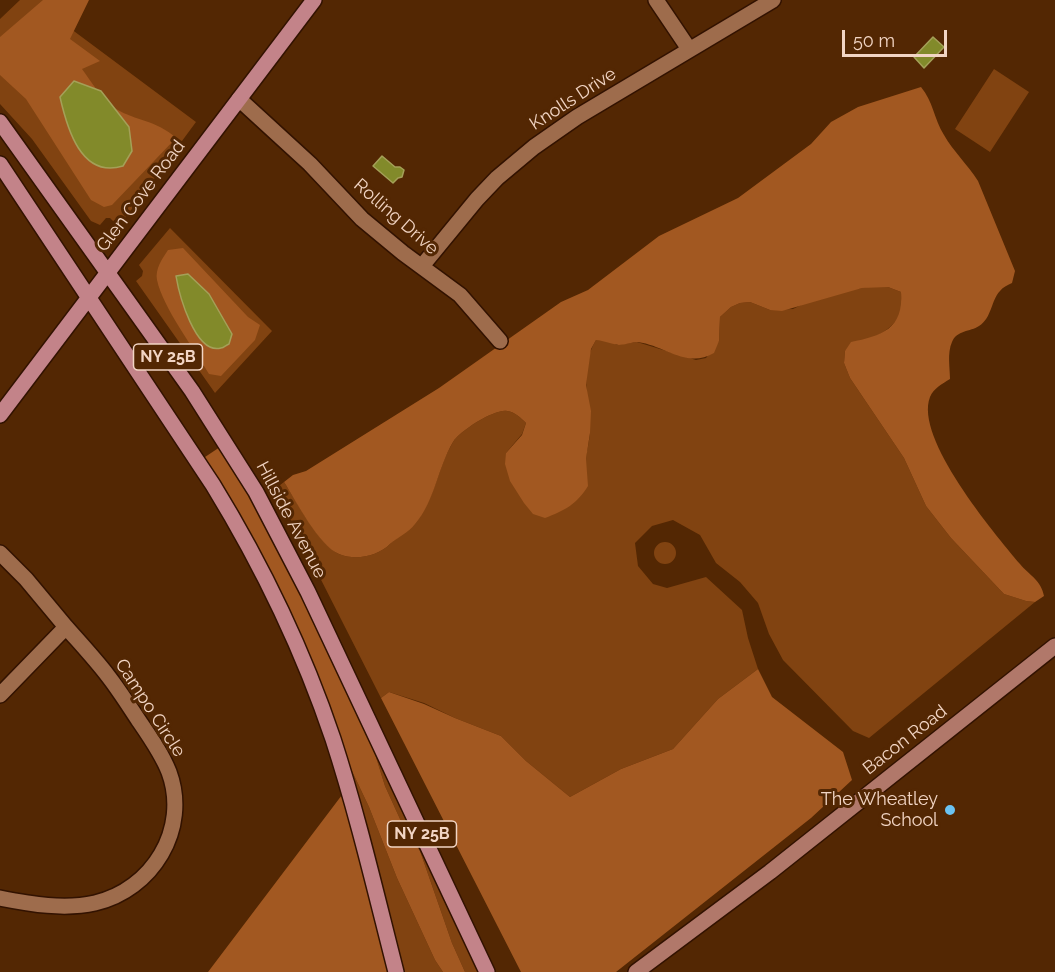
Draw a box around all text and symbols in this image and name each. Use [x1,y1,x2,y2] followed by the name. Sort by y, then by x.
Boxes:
[845,18,950,56] scale bar
[853,30,895,51] text: 50 m
[526,63,620,135] street label: Knolls Drive
[92,136,190,256] street label: Glen Cove Road
[349,174,443,260] street label: Rolling Drive
[134,344,202,370] road number: NY 25B
[251,458,331,582] street label: Hillside Avenue
[110,655,190,761] street label: Campo Circle
[859,701,951,779] street label: Bacon Road
[821,789,938,832] place label: The Wheatley School
[943,803,957,817] marker: The Wheatley School
[388,821,456,847] road number: NY 25B

